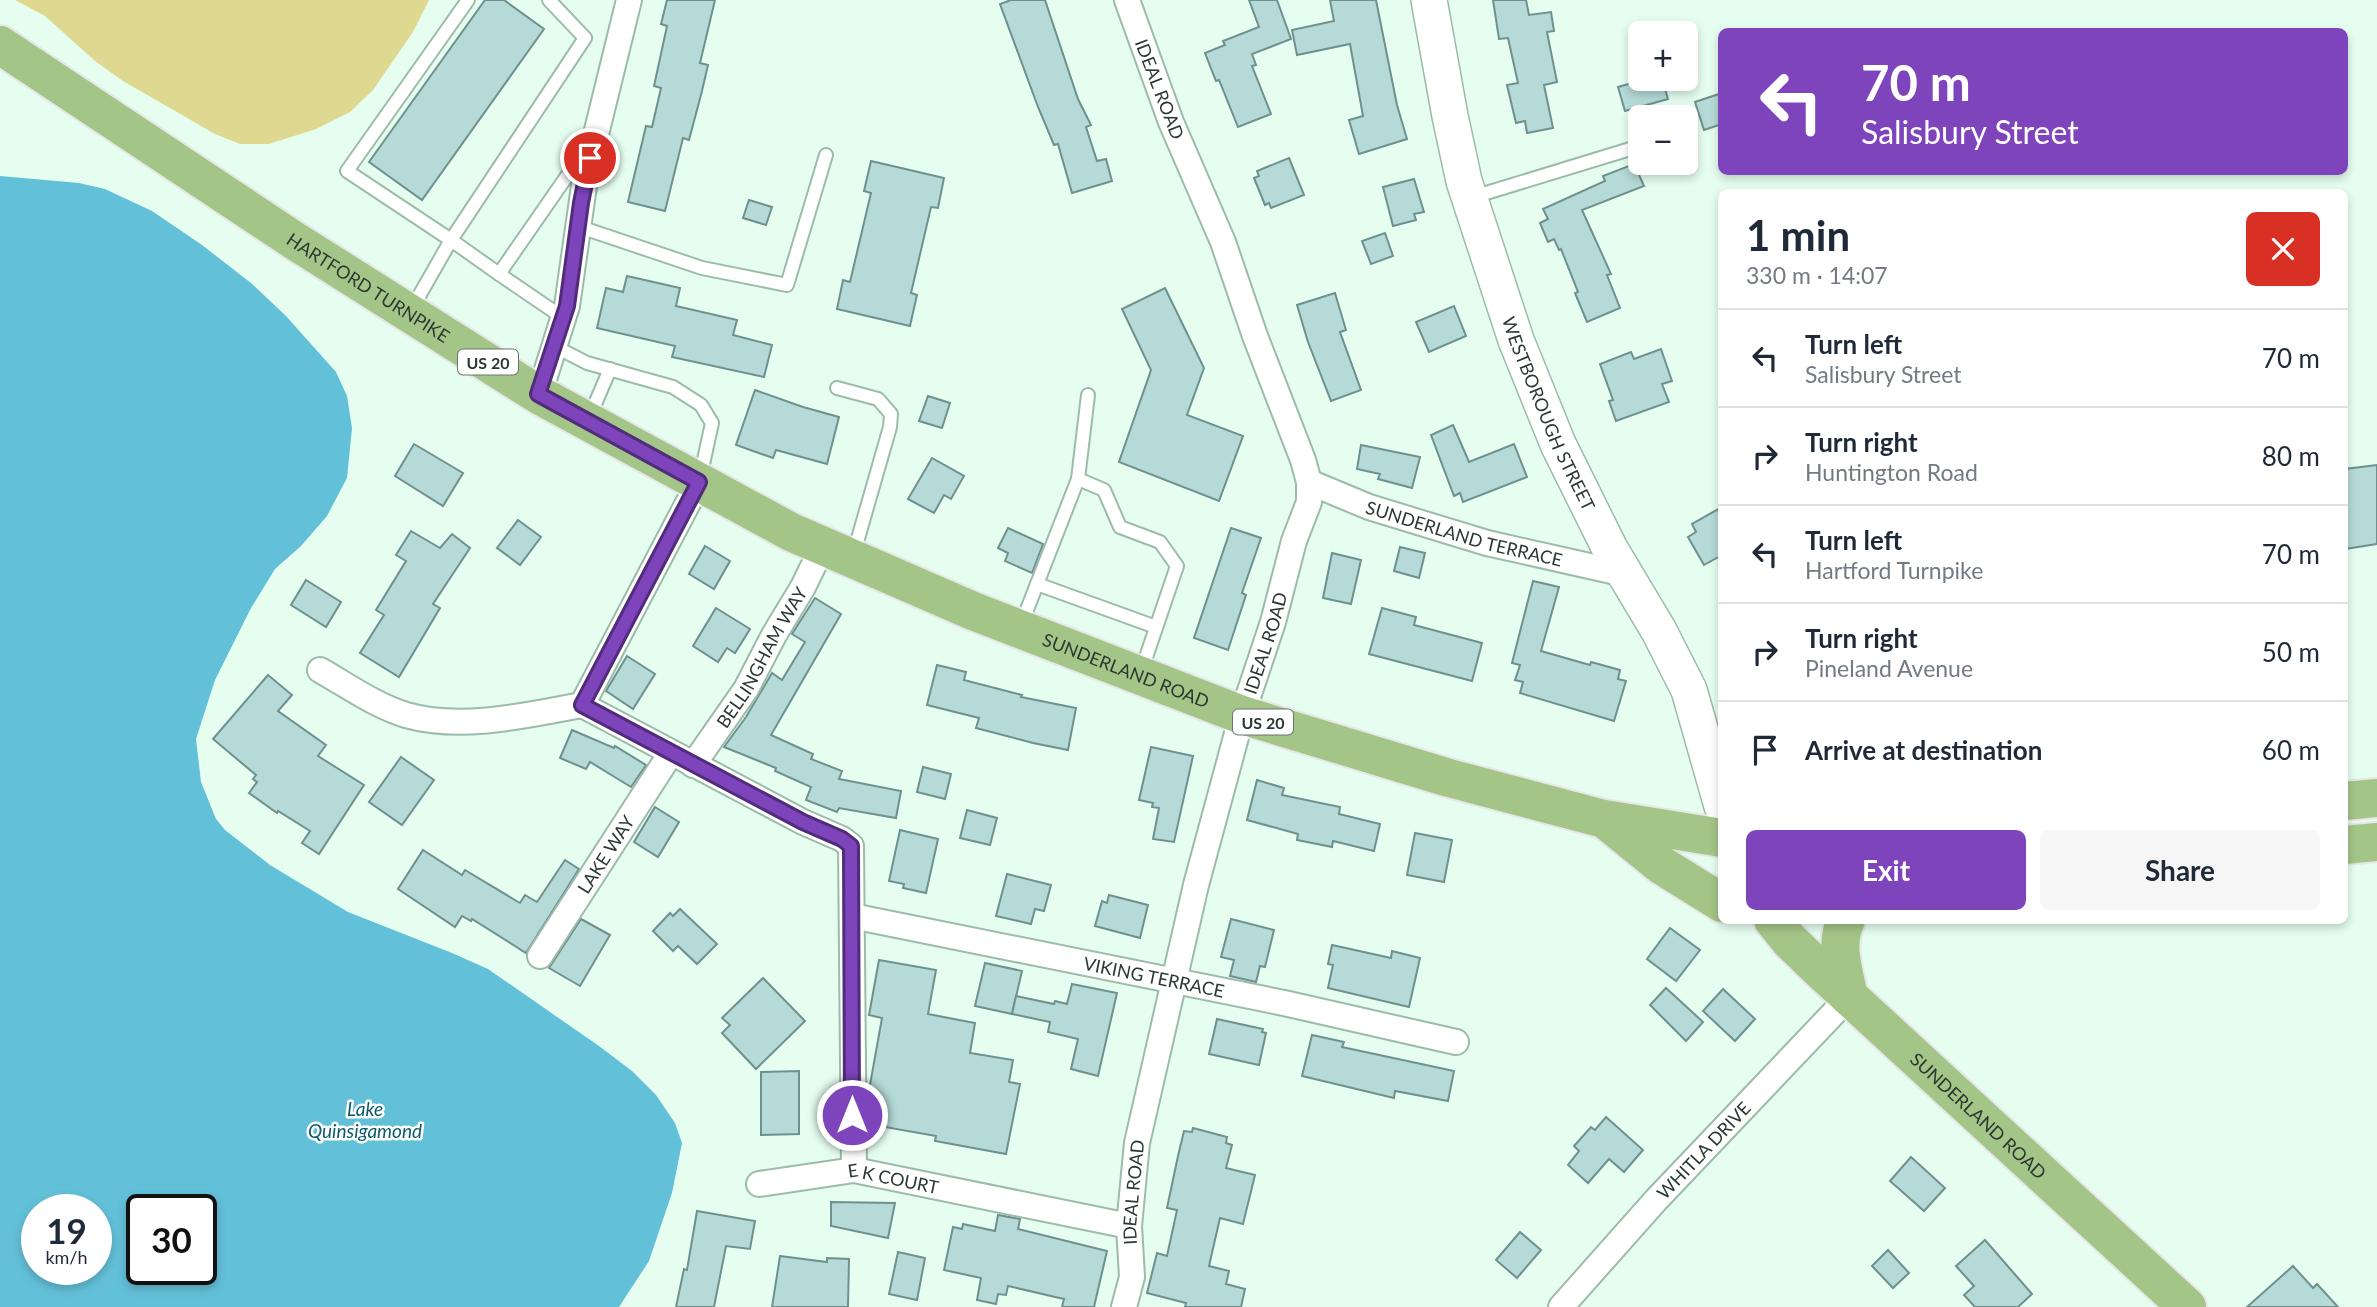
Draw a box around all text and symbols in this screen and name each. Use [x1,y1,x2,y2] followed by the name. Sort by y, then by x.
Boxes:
[1628,21,1698,175] map controls
[1628,21,1698,91] button: +
[1131,36,1189,142] street label: IDEAL ROAD
[1861,53,1971,111] text: 70 m
[1746,56,1837,147] icon: left
[1628,105,1698,175] button: −
[1861,112,2079,151] text: Salisbury Street
[560,128,620,188] pin
[571,139,609,177] icon: arrive
[1746,210,1850,260] text: 1 min
[2246,212,2320,286] button: close
[283,228,454,347] street label: HARTFORD TURNPIKE
[1746,261,1888,289] text: 330 m · 14:07
[1498,314,1600,514] street label: WESTBOROUGH STREET
[1805,328,1902,360] text: Turn left
[1746,339,1784,377] icon: left
[2262,342,2320,374] text: 70 m
[458,350,518,374] road number: US 20
[1805,360,1961,388] text: Salisbury Street
[1805,426,1918,458] text: Turn right
[1746,437,1784,475] icon: right
[2262,440,2320,472] text: 80 m
[1805,458,1978,486] text: Huntington Road
[1363,496,1565,571] street label: SUNDERLAND TERRACE
[1805,524,1902,556] text: Turn left
[1746,535,1784,573] icon: left
[2262,538,2320,570] text: 70 m
[1805,556,1983,584] text: Hartford Turnpike
[712,582,812,732] street label: BELLINGHAM WAY
[1239,590,1291,697] street label: IDEAL ROAD
[1805,622,1918,654] text: Turn right
[1040,628,1212,712] street label: SUNDERLAND ROAD
[1746,633,1784,671] icon: right
[2262,636,2320,668] text: 50 m
[1805,654,1973,682] text: Pineland Avenue
[1233,709,1293,734] road number: US 20
[1746,731,1784,769] icon: arrive
[1805,734,2042,766] text: Arrive at destination
[2262,734,2320,766] text: 60 m
[572,811,639,897] street label: LAKE WAY
[1746,830,2026,910] button: Exit
[2040,830,2320,910] button: Share
[1082,952,1226,1002] street label: VIKING TERRACE
[1906,1048,2051,1183] street label: SUNDERLAND ROAD
[815,1078,889,1152] position arrow
[308,1097,422,1142] water label: Lake Quinsigamond
[1652,1097,1755,1203] street label: WHITLA DRIVE
[1118,1139,1148,1246] street label: IDEAL ROAD
[846,1159,941,1198] street label: E K COURT
[126,1194,217,1285] speed limit sign: 30
[46,1209,87,1251] text: 19
[45,1246,88,1268] text: km/h

